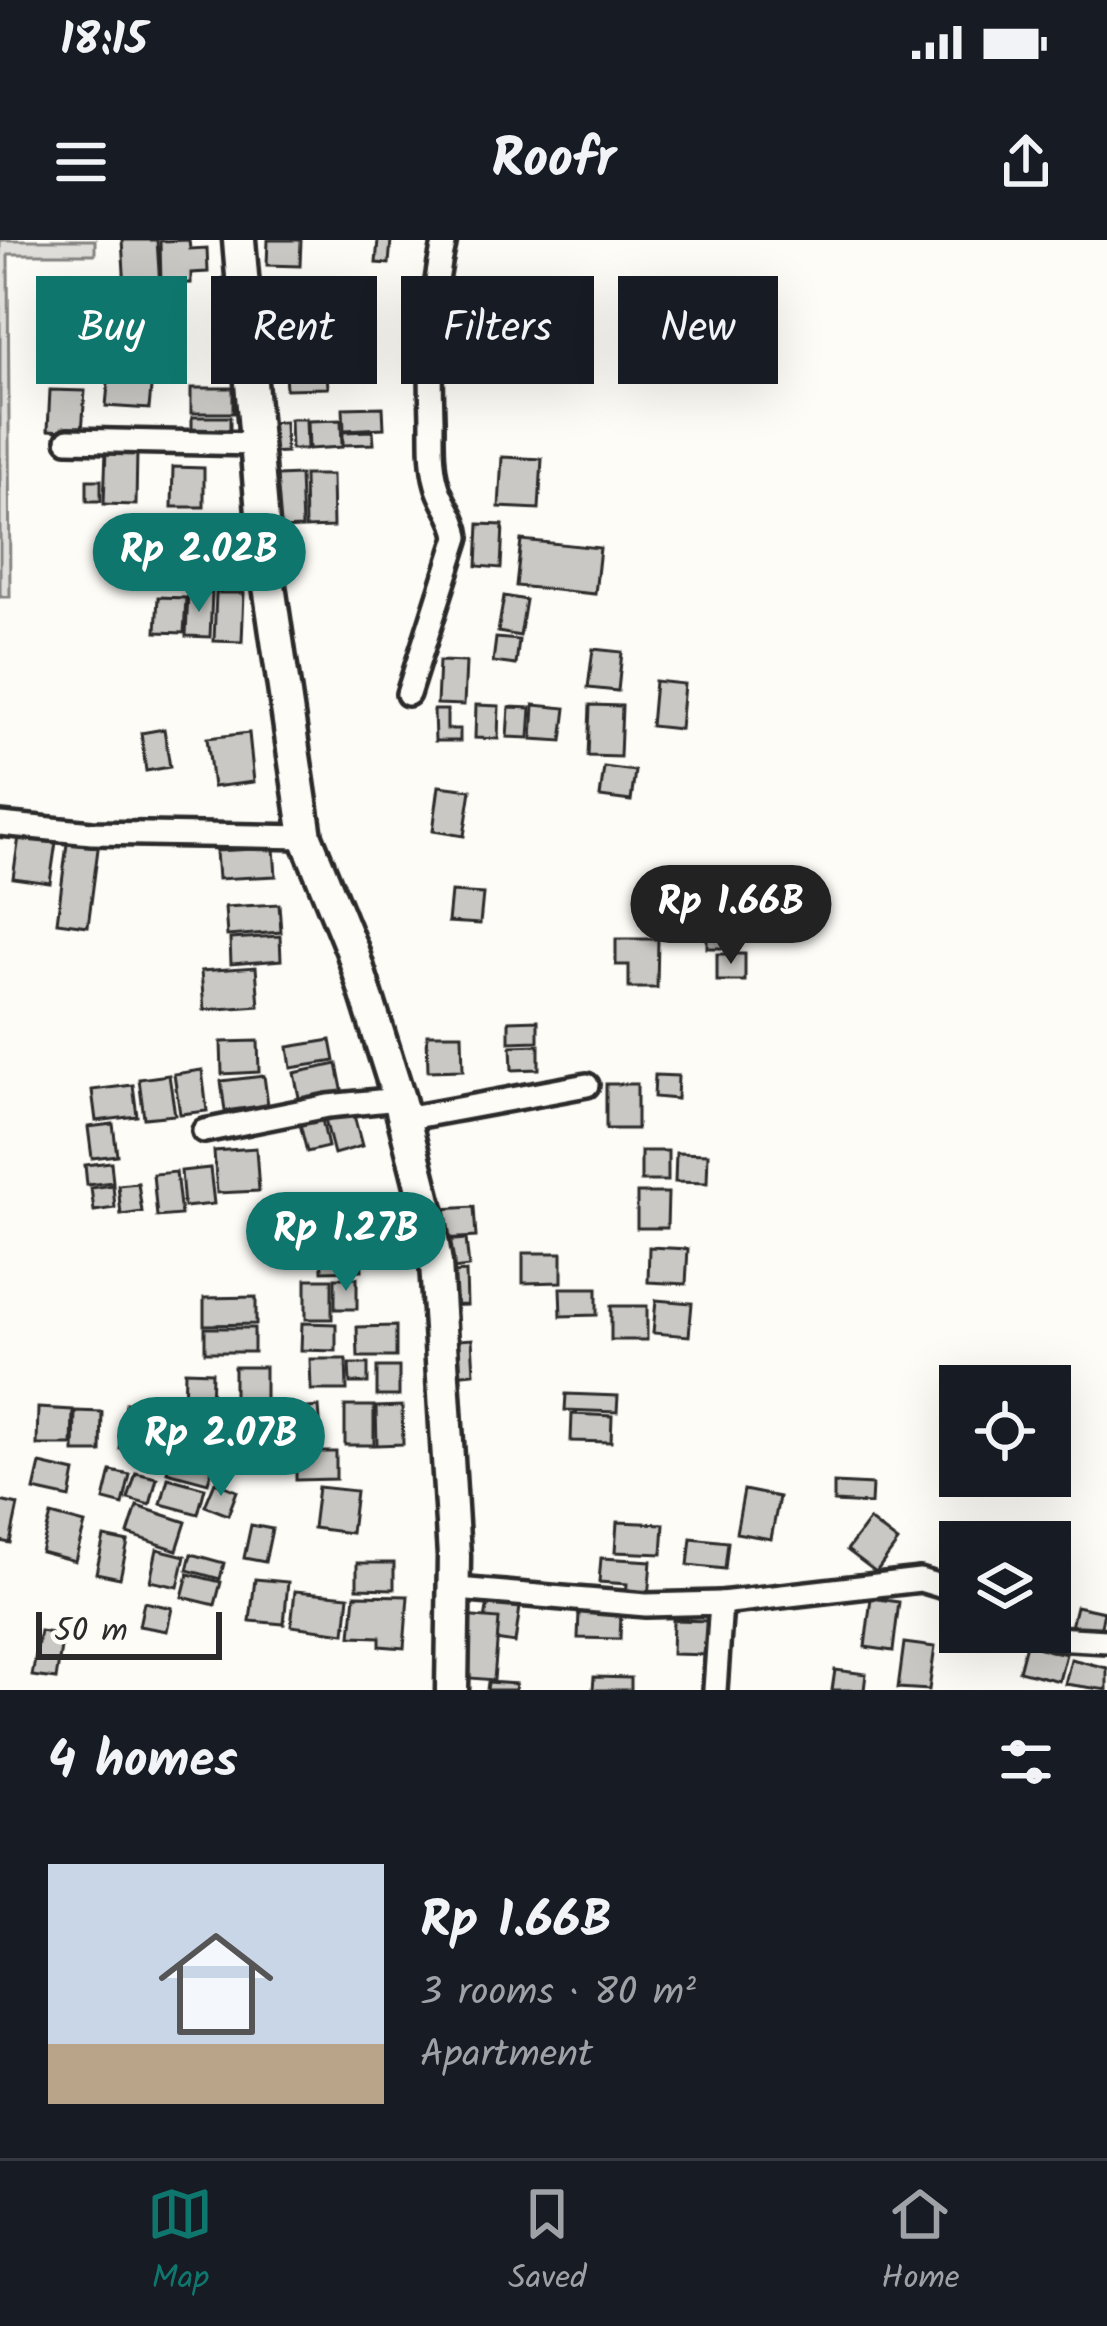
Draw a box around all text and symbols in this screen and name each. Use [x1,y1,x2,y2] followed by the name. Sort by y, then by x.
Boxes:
[60,6,148,78] text: 18:15
[491,119,616,205] text: Roofr
[48,129,114,195] icon: menu
[993,129,1059,195] icon: share
[36,276,187,384] chip: Buy
[211,276,377,384] chip: Rent
[401,276,594,384] chip: Filters
[618,276,778,384] chip: New
[75,513,323,615] pin: Rp 2.02B
[120,521,278,583] text: Rp 2.02B
[607,865,855,967] pin: Rp 1.66B
[657,873,805,935] text: Rp 1.66B
[222,1192,470,1294] pin: Rp 1.27B
[273,1200,419,1262] text: Rp 1.27B
[939,1365,1071,1653] map controls
[939,1365,1071,1497] button: locate
[97,1397,345,1499] pin: Rp 2.07B
[144,1405,298,1467] text: Rp 2.07B
[939,1521,1071,1653] button: layers
[36,1606,222,1659] scale bar
[54,1606,128,1659] text: 50 m
[48,1722,238,1803] text: 4 homes
[993,1729,1059,1795] icon: filters
[420,1882,612,1963] text: Rp 1.66B
[144,1912,288,2056] icon: home
[420,1963,696,2025] text: 3 rooms · 80 m²
[420,2025,593,2087] text: Apartment
[147,2181,213,2306] tab: Map
[508,2181,587,2306] tab: Saved
[881,2181,960,2306] tab: Home

